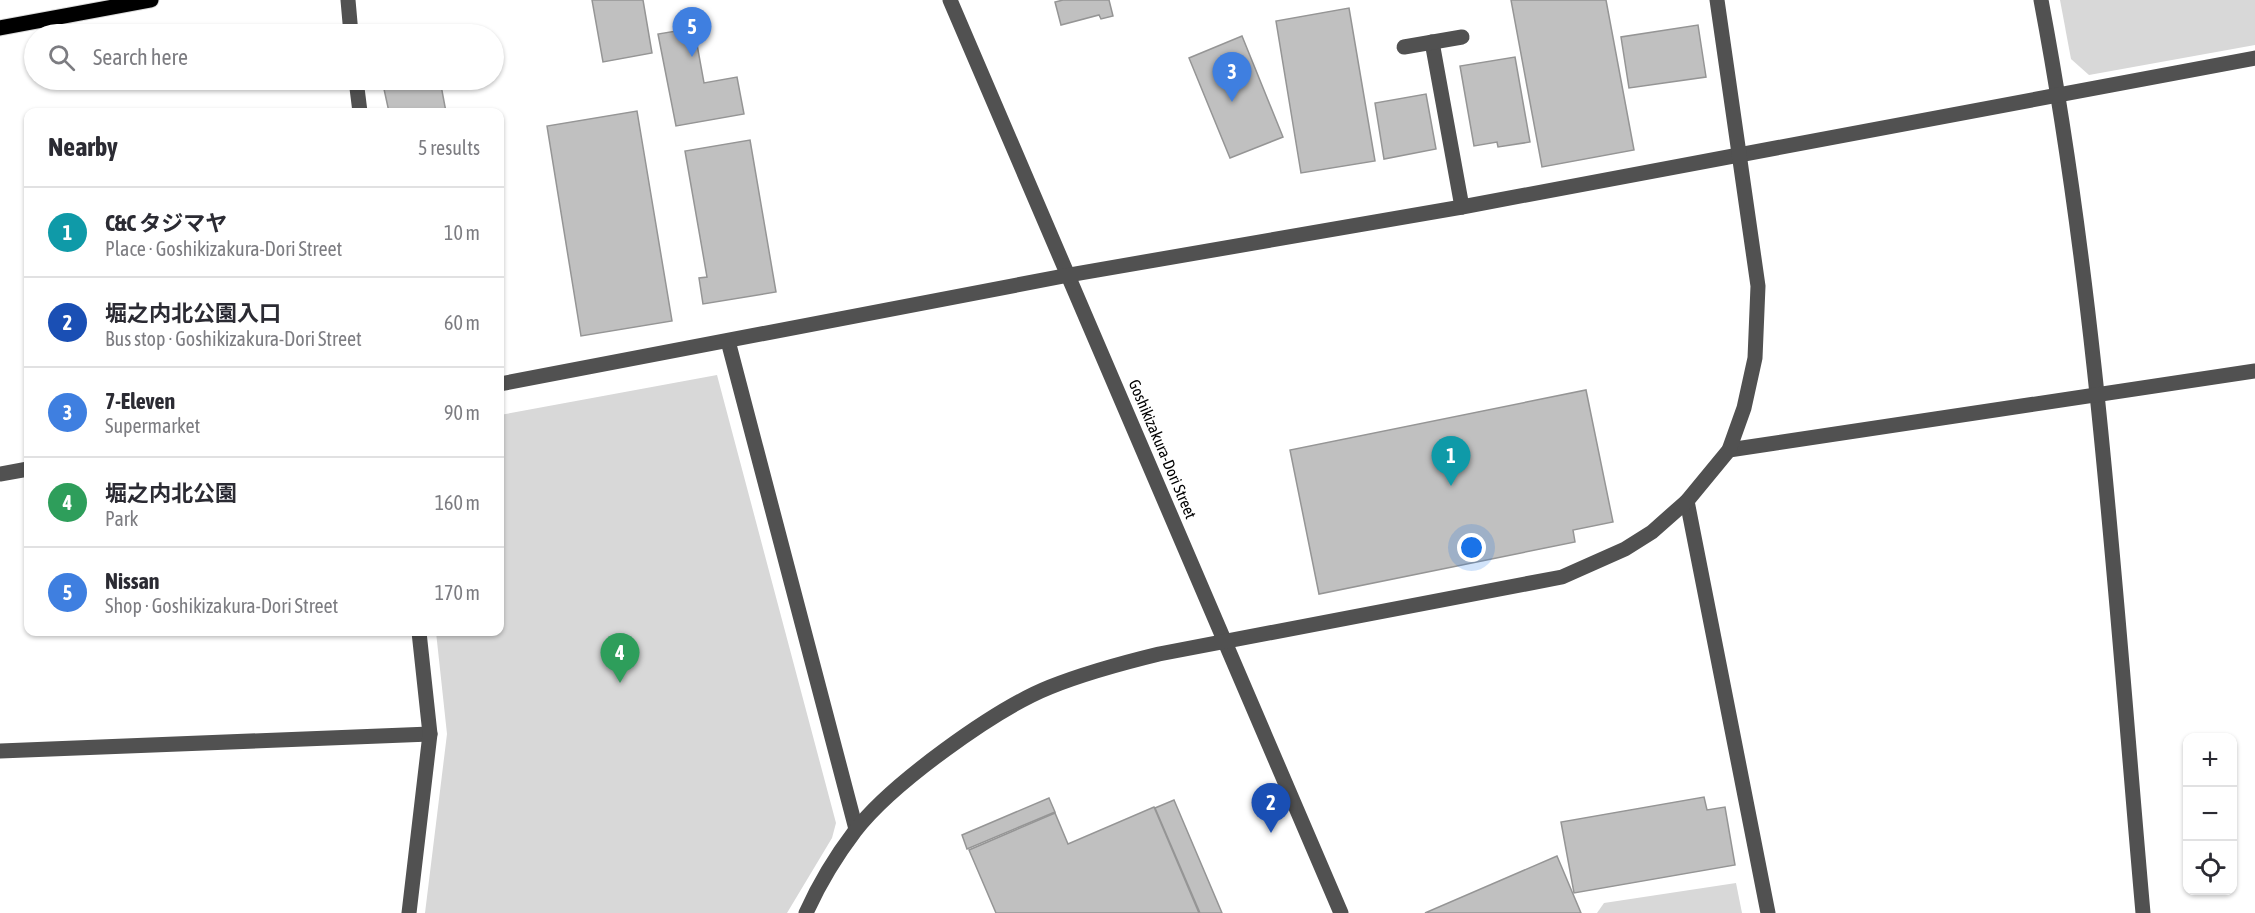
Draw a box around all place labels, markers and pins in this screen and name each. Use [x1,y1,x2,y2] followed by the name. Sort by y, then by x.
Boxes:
[672,8,712,57] pin: 5
[1212,52,1252,102] pin: 3
[1432,436,1470,486] pin: 1
[600,634,640,683] pin: 4
[1252,784,1290,833] pin: 2

